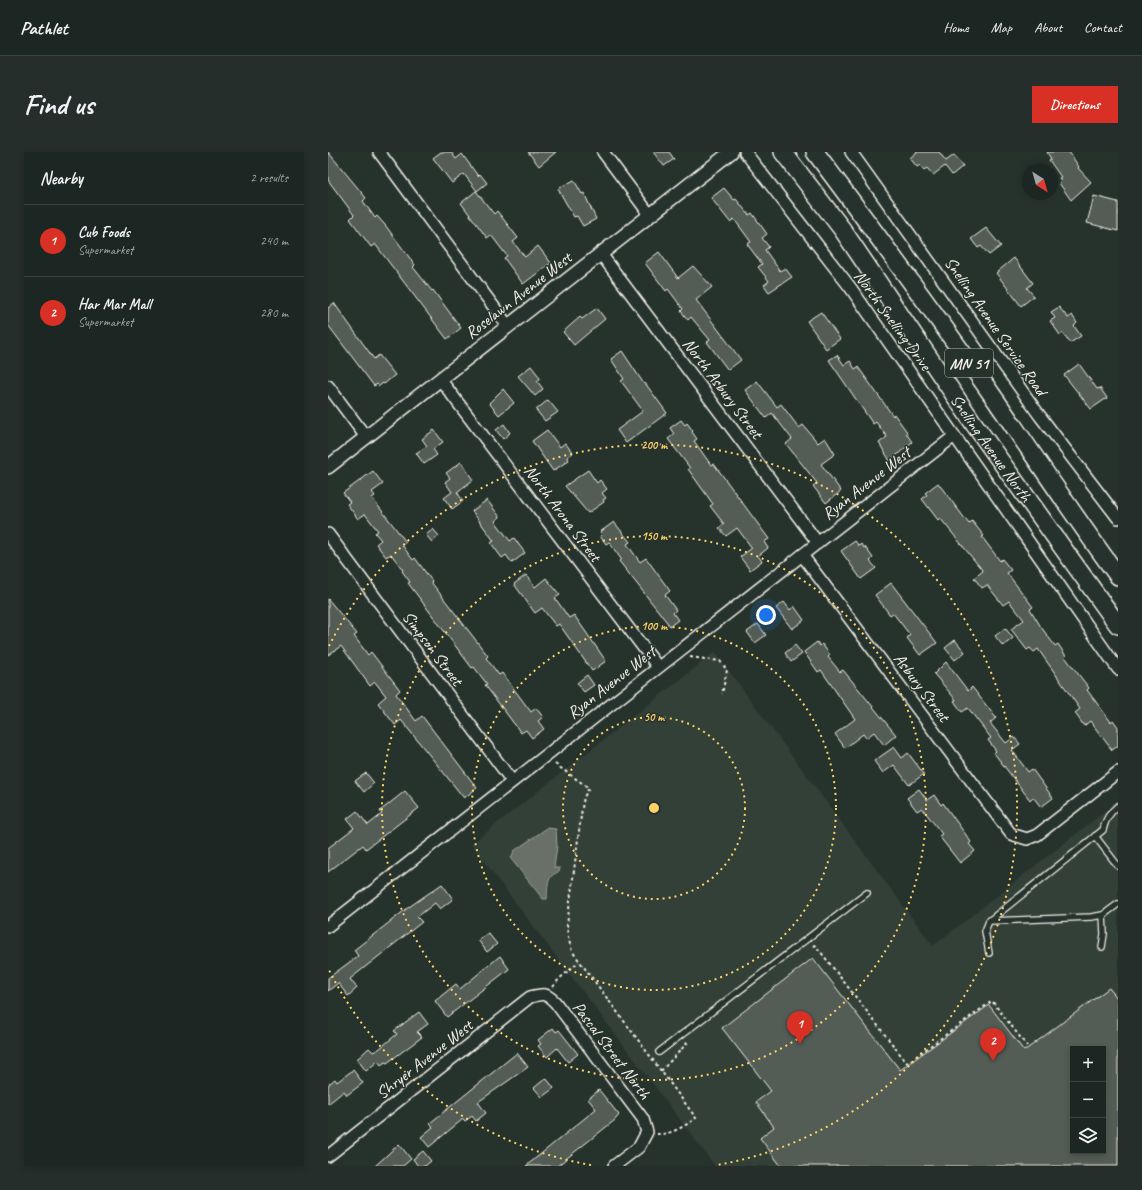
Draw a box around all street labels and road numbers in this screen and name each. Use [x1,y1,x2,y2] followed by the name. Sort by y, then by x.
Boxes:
[461,246,578,343] street label: Roselawn Avenue West
[940,253,1053,402] street label: Snelling Avenue Service Road
[849,266,937,375] street label: North Snelling Drive
[678,334,769,445] street label: North Asbury Street
[945,349,993,377] road number: MN 51
[946,390,1037,507] street label: Snelling Avenue North
[818,441,917,524] street label: Ryan Avenue West
[519,461,607,568] street label: North Arona Street
[398,607,469,692] street label: Simpson Street
[563,640,662,723] street label: Ryan Avenue West
[889,649,956,728] street label: Asbury Street
[568,997,655,1104] street label: Pascal Street North
[372,1014,479,1104] street label: Shryer Avenue West

